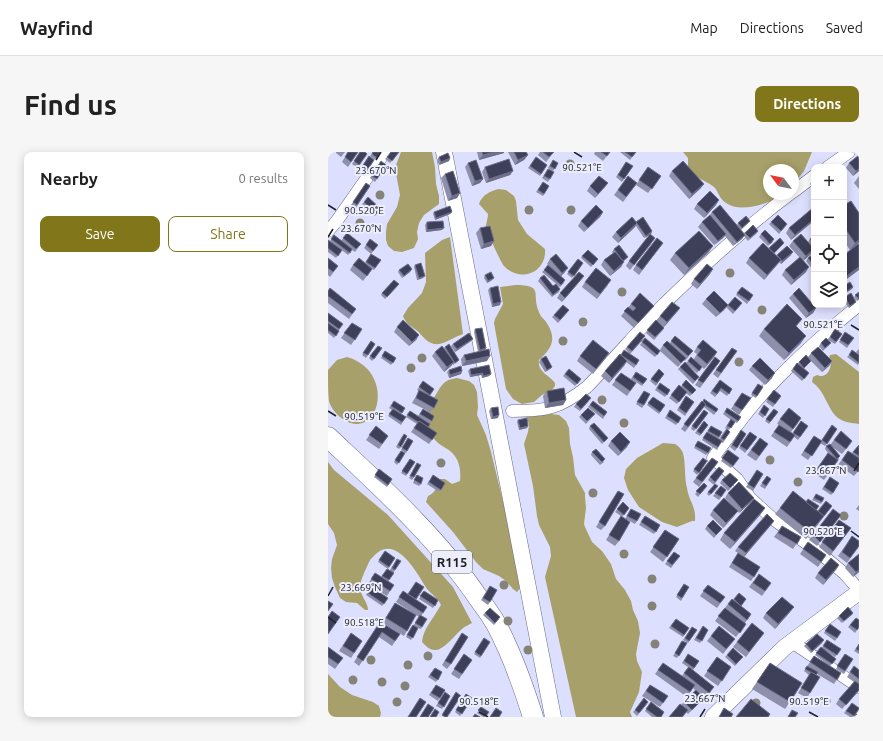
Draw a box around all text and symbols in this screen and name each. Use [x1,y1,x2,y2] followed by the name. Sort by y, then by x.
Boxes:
[20,17,93,39] text: Wayfind
[690,20,718,36] text: Map
[740,20,804,36] text: Directions
[826,20,863,36] text: Saved
[755,86,859,122] button: Directions
[24,89,117,120] text: Find us
[562,162,602,173] text: 90.521°E
[763,164,799,200] north arrow
[811,164,847,308] map controls
[811,164,847,200] button: +
[355,165,397,176] text: 23.670°N
[40,169,98,188] text: Nearby
[238,171,288,185] text: 0 results
[811,200,847,236] button: −
[344,205,384,216] text: 90.520°E
[40,216,160,252] button: Save
[168,216,288,252] button: Share
[340,223,382,234] text: 23.670°N
[811,236,847,272] button: locate
[811,272,847,308] button: layers
[803,319,843,330] text: 90.521°E
[344,411,384,422] text: 90.519°E
[805,465,847,476] text: 23.667°N
[803,526,843,537] text: 90.520°E
[432,551,472,573] road number: R115
[340,582,382,593] text: 23.669°N
[344,617,384,628] text: 90.518°E
[684,693,726,704] text: 23.667°N
[459,696,499,707] text: 90.518°E
[789,696,829,707] text: 90.519°E

